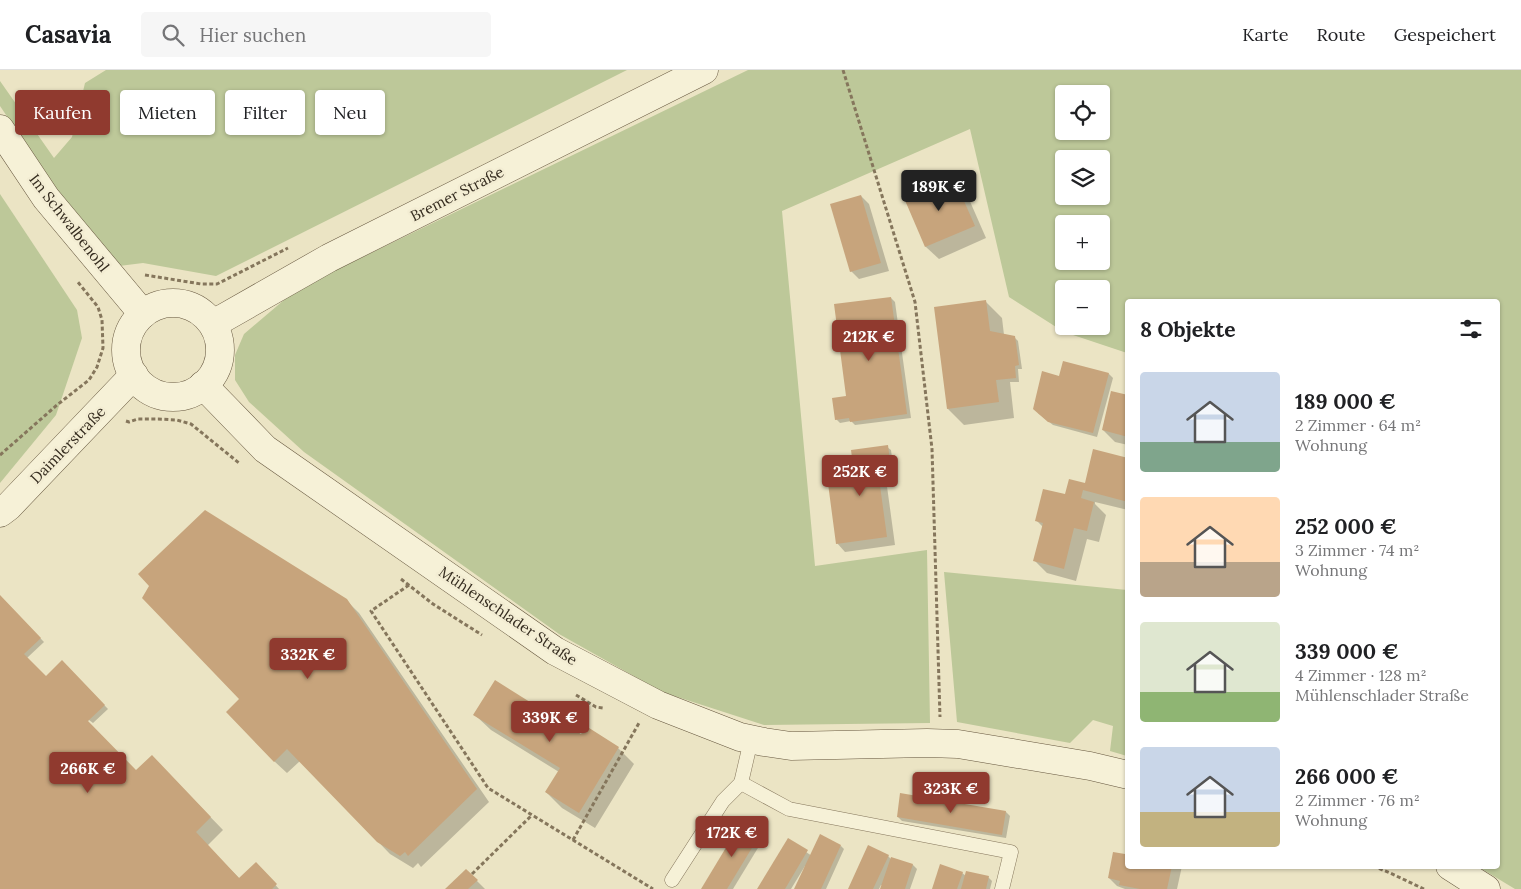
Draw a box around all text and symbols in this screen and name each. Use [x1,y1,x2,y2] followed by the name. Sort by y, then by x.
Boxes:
[141,12,491,57] search box
[25,19,111,50] text: Casavia
[159,21,187,49] icon: search
[199,23,306,47] text: Hier suchen
[1242,23,1288,46] text: Karte
[1316,23,1366,46] text: Route
[1394,23,1496,46] text: Gespeichert
[1055,85,1110,335] map controls
[1055,85,1110,140] button: locate
[15,90,110,135] chip: Kaufen
[120,90,215,135] chip: Mieten
[225,90,305,135] chip: Filter
[315,90,385,135] chip: Neu
[1055,150,1110,205] button: layers
[407,162,507,225] street label: Bremer Straße
[25,170,114,275] street label: Im Schwalbenohl
[898,170,980,212] pin: 189K €
[912,176,966,196] text: 189K €
[1055,215,1110,270] button: +
[1055,280,1110,335] button: −
[1457,315,1485,343] icon: filters
[1140,316,1236,343] text: 8 Objekte
[828,320,910,362] pin: 212K €
[843,326,895,346] text: 212K €
[1295,388,1396,415] text: 189 000 €
[1180,392,1240,452] icon: home
[26,402,109,487] street label: Daimlerstraße
[1295,415,1421,435] text: 2 Zimmer · 64 m²
[1295,435,1367,455] text: Wohnung
[819,454,901,497] pin: 252K €
[833,461,887,481] text: 252K €
[1295,513,1397,540] text: 252 000 €
[1180,517,1240,577] icon: home
[1295,540,1419,560] text: 3 Zimmer · 74 m²
[1295,560,1367,580] text: Wohnung
[435,562,581,669] street label: Mühlenschlader Straße
[267,638,349,680] pin: 332K €
[1295,638,1399,665] text: 339 000 €
[1180,642,1240,702] icon: home
[281,644,336,664] text: 332K €
[1295,665,1427,685] text: 4 Zimmer · 128 m²
[1295,685,1469,705] text: Mühlenschlader Straße
[509,700,591,743] pin: 339K €
[522,707,578,727] text: 339K €
[47,752,129,794] pin: 266K €
[60,758,116,778] text: 266K €
[1295,763,1398,790] text: 266 000 €
[1180,767,1240,827] icon: home
[910,772,992,814] pin: 323K €
[924,778,979,798] text: 323K €
[1295,790,1420,810] text: 2 Zimmer · 76 m²
[1295,810,1367,830] text: Wohnung
[691,816,773,858] pin: 172K €
[706,822,758,842] text: 172K €

